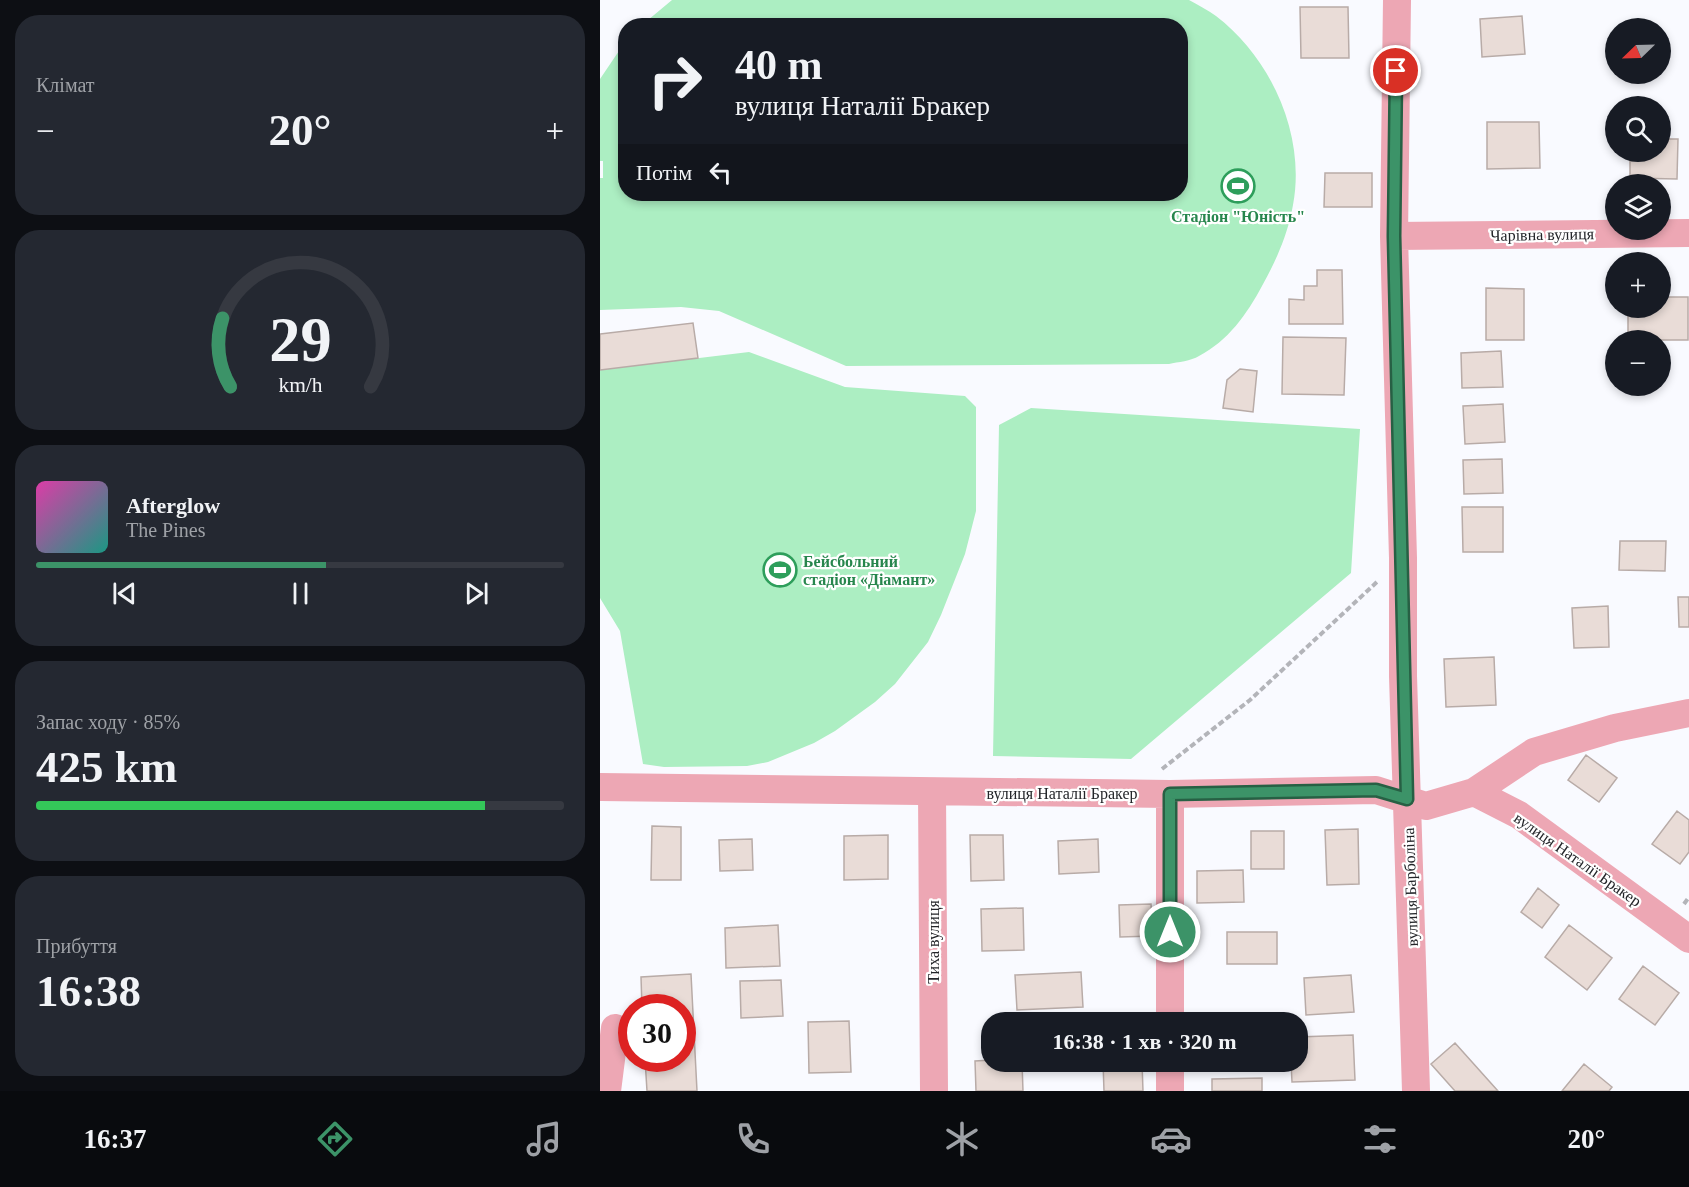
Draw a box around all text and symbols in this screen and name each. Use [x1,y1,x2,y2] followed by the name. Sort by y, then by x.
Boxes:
[1605,18,1671,84] north arrow
[1605,18,1671,396] map controls
[636,42,714,120] icon: right
[735,42,823,88] text: 40 m
[1370,45,1421,96] pin
[1379,54,1412,87] icon: arrive
[36,74,95,96] text: Клімат
[735,91,990,121] text: вулиця Наталії Бракер
[1605,96,1671,162] button: search
[269,105,332,155] text: 20°
[36,113,55,149] text: −
[545,113,564,149] text: +
[704,156,737,189] icon: left
[636,160,692,185] text: Потім
[1220,168,1256,204] sports icon: Стадіон "Юність"
[1605,174,1671,240] button: layers
[1171,208,1305,225] place label: Стадіон "Юність"
[1490,225,1595,245] street label: Чарівна вулиця
[1605,252,1671,318] button: +
[269,305,331,374] text: 29
[1605,330,1671,396] button: −
[278,374,322,398] text: km/h
[126,493,220,518] text: Afterglow
[126,519,205,541] text: The Pines
[762,552,798,588] sports icon: Бейсбольний стадіон «Діамант»
[803,553,935,589] place label: Бейсбольний стадіон «Діамант»
[108,577,141,610] icon: previous
[284,577,317,610] icon: pause
[460,577,493,610] icon: next
[36,711,180,733] text: Запас ходу · 85%
[36,742,177,792] text: 425 km
[986,785,1138,803] street label: вулиця Наталії Бракер
[1510,809,1644,911] street label: вулиця Наталії Бракер
[1400,827,1422,947] street label: вулиця Барболіна
[925,900,943,984] street label: Тиха вулиця
[1138,900,1202,964] position arrow
[36,935,117,957] text: Прибуття
[36,966,141,1016] text: 16:38
[618,994,696,1072] speed limit sign: 30
[1052,1029,1237,1054] text: 16:38 · 1 хв · 320 m
[314,1118,356,1160] icon: directions
[523,1118,565,1160] icon: music
[732,1118,774,1160] icon: phone
[941,1118,983,1160] icon: climate
[1150,1118,1192,1160] icon: car
[1359,1118,1401,1160] icon: filters
[84,1124,147,1154] text: 16:37
[1568,1124,1605,1154] text: 20°

